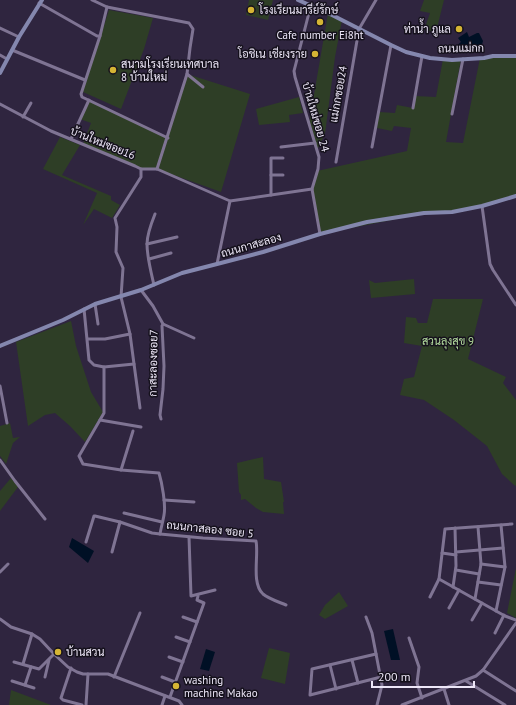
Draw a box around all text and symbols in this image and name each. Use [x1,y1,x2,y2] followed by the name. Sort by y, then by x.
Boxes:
[258,2,339,17] place label: โรงเรียนมารีย์รักษ์
[246,5,256,15] marker: โรงเรียนมารีย์รักษ์
[315,17,325,27] marker: Cafe number Ei8ht
[404,18,451,37] place label: ท่าน้ำ ภูแล
[454,24,464,34] marker: ท่าน้ำ ภูแล
[276,28,364,42] place label: Cafe number Ei8ht
[438,41,484,55] street label: ถนนแม่กก
[237,46,307,61] place label: โอชิเน เชียงราย
[310,49,320,59] marker: โอชิเน เชียงราย
[121,56,219,84] place label: สนามโรงเรียนเทศบาล 8 บ้านใหม่
[108,65,118,75] marker: สนามโรงเรียนเทศบาล 8 บ้านใหม่
[326,65,350,123] street label: แม่กกซอย24
[299,80,334,153] street label: บ้านใหม่ซอย 24
[68,123,138,162] street label: บ้านใหม่ซอย16
[219,230,283,260] street label: ถนนกาสะลอง
[145,329,161,397] street label: กาสะลองซอย7
[422,334,474,350] park label: สวนลุงสุข 9
[166,517,254,541] street label: ถนนกาสลอง ซอย 5
[66,645,104,659] place label: บ้านสวน
[53,647,63,657] marker: บ้านสวน
[372,663,474,689] scale bar
[378,669,411,684] text: 200 m
[184,673,258,700] place label: washing machine Makao
[171,681,181,691] marker: washing machine Makao

